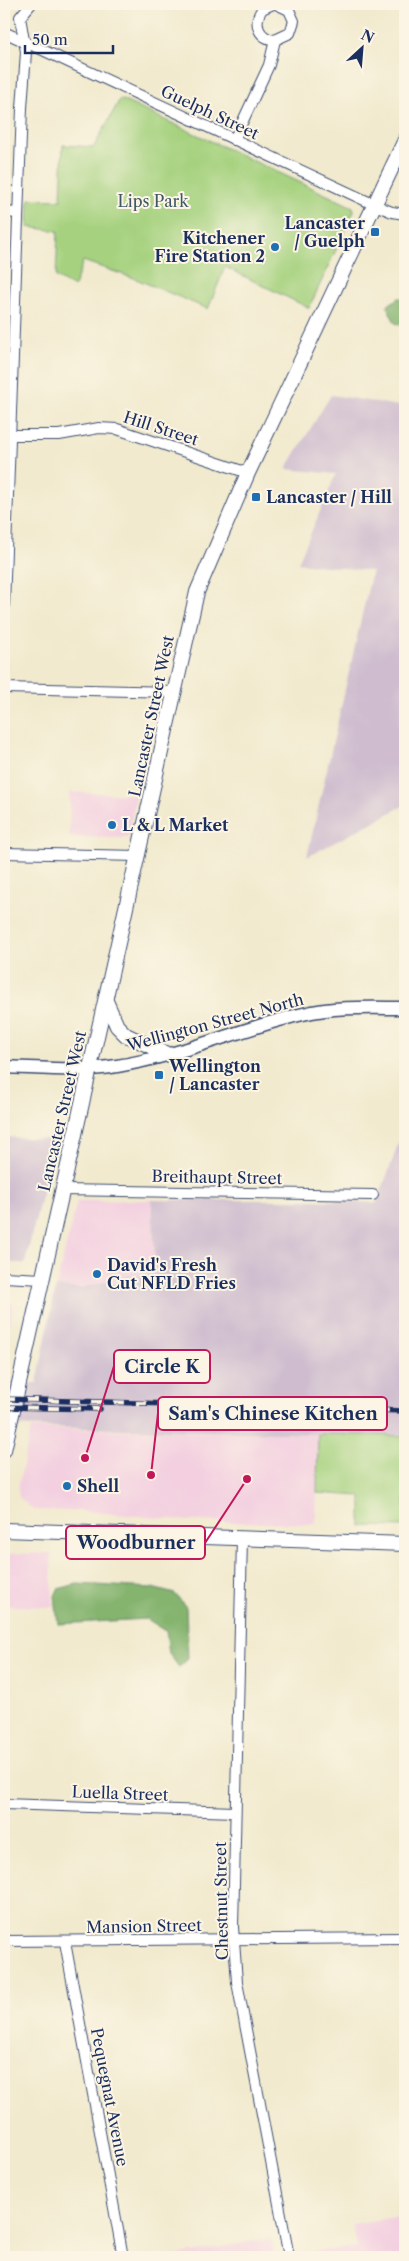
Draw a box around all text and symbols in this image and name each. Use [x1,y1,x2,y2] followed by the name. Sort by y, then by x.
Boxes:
[25,22,112,54] scale bar
[336,22,386,72] north arrow
[358,26,377,47] text: N
[32,30,68,49] text: 50 m
[158,81,263,144] street label: Guelph Street
[117,191,189,211] park label: Lips Park
[284,213,365,251] place label: Lancaster / Guelph
[369,226,381,238] marker: Lancaster / Guelph
[155,228,265,266] place label: Kitchener Fire Station 2
[269,241,281,253] marker: Kitchener Fire Station 2
[121,406,201,450] street label: Hill Street
[266,487,392,507] place label: Lancaster / Hill
[250,491,262,503] marker: Lancaster / Hill
[124,633,178,799] street label: Lancaster Street West
[122,815,229,835] place label: L & L Market
[106,819,118,831] marker: L & L Market
[123,989,306,1056] street label: Wellington Street North
[34,1028,90,1193] street label: Lancaster Street West
[168,1056,261,1094] place label: Wellington / Lancaster
[153,1069,165,1081] marker: Wellington / Lancaster
[152,1166,283,1188] street label: Breithaupt Street
[107,1255,236,1293] place label: David's Fresh Cut NFLD Fries
[91,1268,103,1280] marker: David's Fresh Cut NFLD Fries
[114,1350,210,1383] callout: Circle K
[124,1356,200,1378] text: Circle K
[158,1397,387,1430] callout: Sam's Chinese Kitchen
[168,1403,378,1425] text: Sam's Chinese Kitchen
[77,1476,119,1496] place label: Shell
[61,1480,73,1492] marker: Shell
[66,1526,205,1559] callout: Woodburner
[75,1532,196,1554] text: Woodburner
[71,1781,169,1805] street label: Luella Street
[210,1841,232,1961] street label: Chestnut Street
[86,1915,202,1937] street label: Mansion Street
[87,2026,133,2168] street label: Pequegnat Avenue

